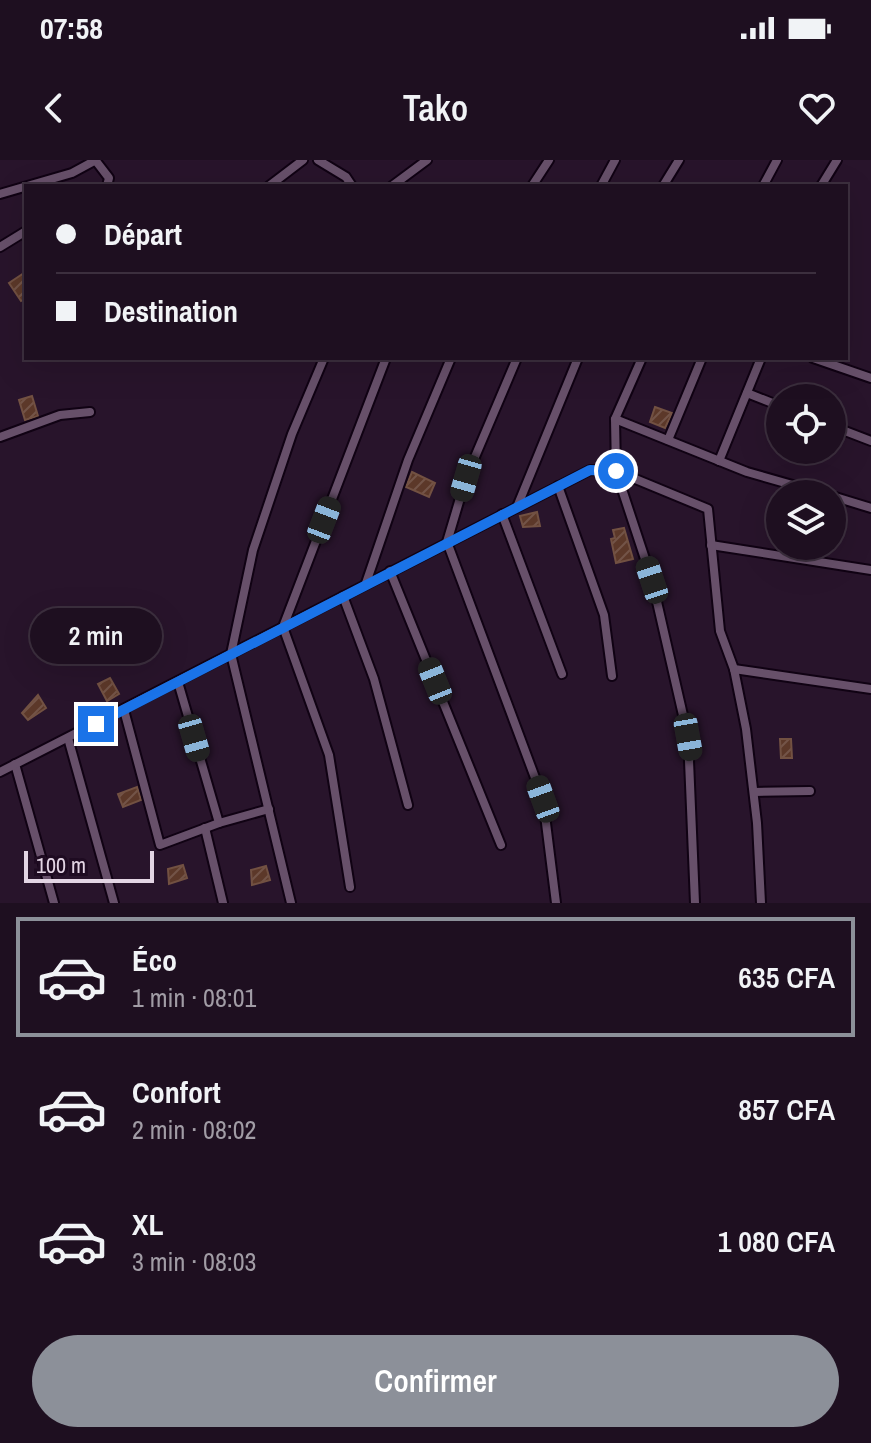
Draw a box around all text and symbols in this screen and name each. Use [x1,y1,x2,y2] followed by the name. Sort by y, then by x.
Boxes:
[40,8,103,48] text: 07:58
[403,84,468,132] text: Tako
[32,86,76,130] icon: back
[795,86,839,130] icon: heart
[104,214,182,254] text: Départ
[104,291,238,331] text: Destination
[766,384,846,560] map controls
[766,384,846,464] button: locate
[448,452,484,504] car
[598,453,634,489] route start
[766,480,846,560] button: layers
[304,493,344,547] car
[633,553,671,607] car
[30,608,162,664] callout: 2 min
[69,618,123,653] text: 2 min
[415,654,455,708] car
[78,706,114,742] route end
[672,711,704,763] car
[176,712,212,764] car
[524,772,562,826] car
[24,847,154,883] scale bar
[36,850,86,880] text: 100 m
[132,940,177,980] text: Éco
[36,941,108,1013] icon: car
[738,957,835,997] text: 635 CFA
[132,980,256,1015] text: 1 min · 08:01
[132,1072,221,1112] text: Confort
[36,1073,108,1145] icon: car
[738,1089,835,1129] text: 857 CFA
[132,1112,256,1147] text: 2 min · 08:02
[132,1204,163,1244] text: XL
[36,1205,108,1277] icon: car
[718,1221,835,1261] text: 1 080 CFA
[132,1244,256,1279] text: 3 min · 08:03
[32,1335,839,1427] button: Confirmer

